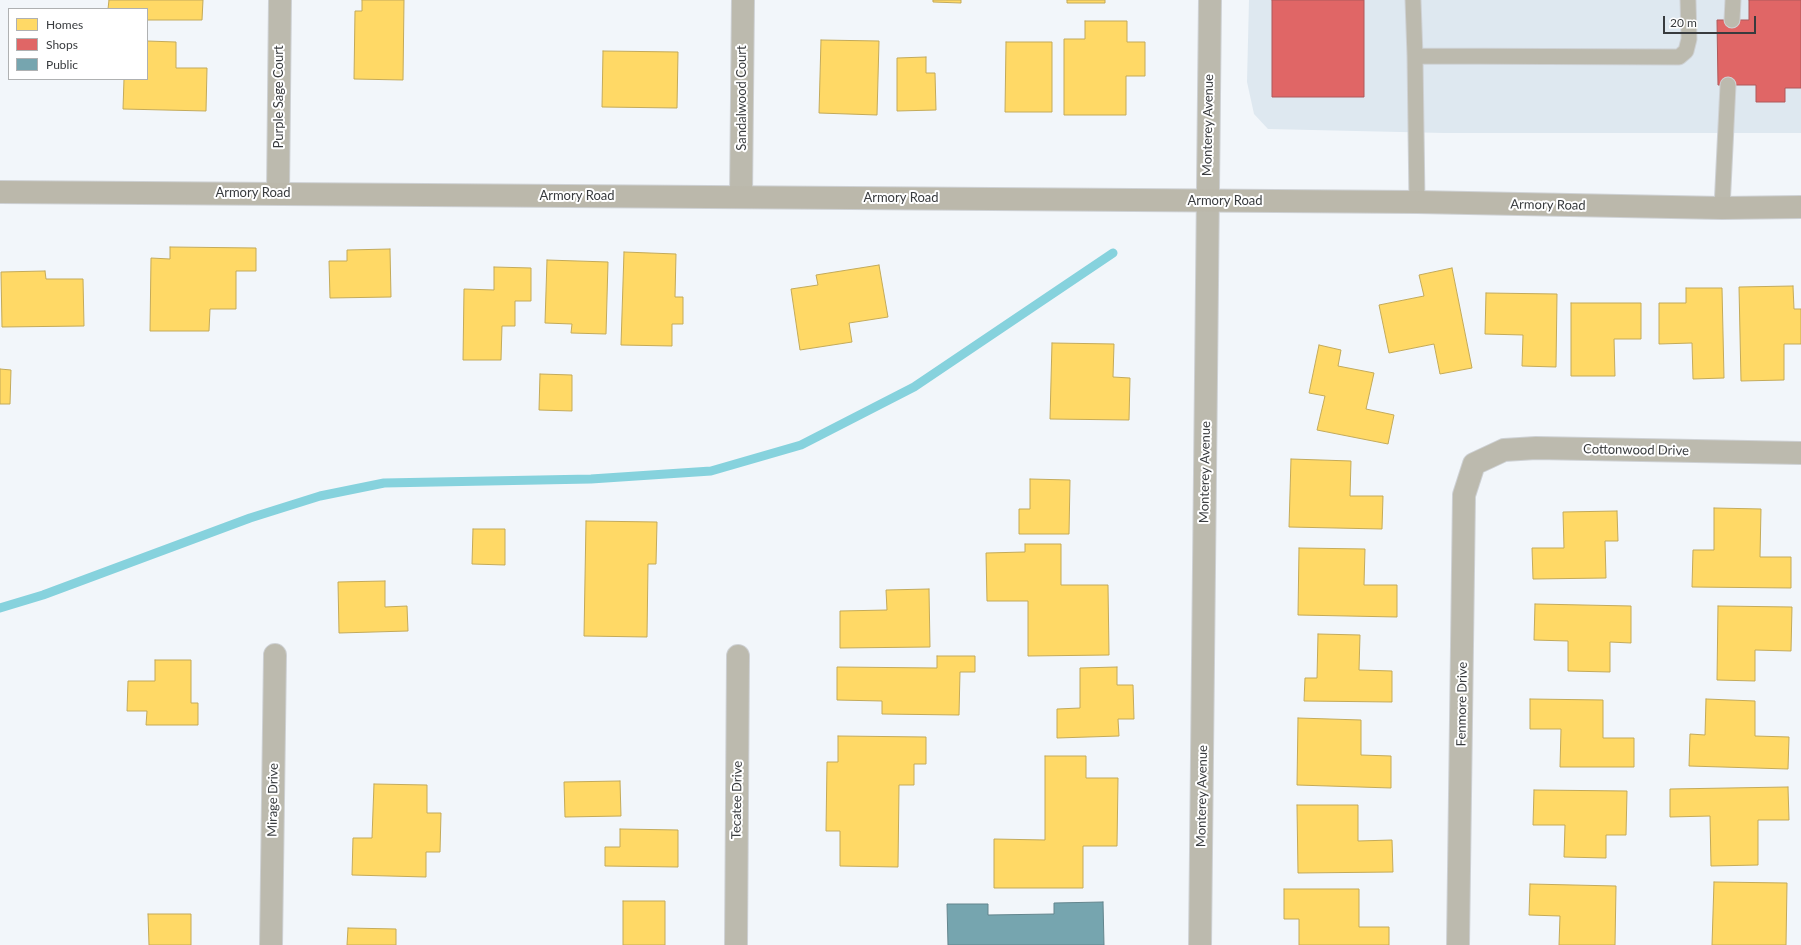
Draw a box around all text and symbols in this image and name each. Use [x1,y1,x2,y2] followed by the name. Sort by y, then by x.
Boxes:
[8,8,148,80] legend
[1665,8,1758,34] scale bar
[1670,15,1697,30] text: 20 m
[46,17,83,32] text: Homes
[46,37,78,52] text: Shops
[271,45,287,149] street label: Purple Sage Court
[734,45,750,151] street label: Sandalwood Court
[46,57,78,72] text: Public
[1199,74,1217,176] street label: Monterey Avenue
[215,185,291,201] street label: Armory Road
[539,188,615,204] street label: Armory Road
[863,190,939,206] street label: Armory Road
[1187,193,1263,209] street label: Armory Road
[1510,197,1586,213] street label: Armory Road
[1196,421,1214,523] street label: Monterey Avenue
[1583,441,1689,459] street label: Cottonwood Drive
[1453,662,1471,746] street label: Fenmore Drive
[1193,745,1211,847] street label: Monterey Avenue
[729,761,745,839] street label: Tecatee Drive
[265,763,281,837] street label: Mirage Drive

